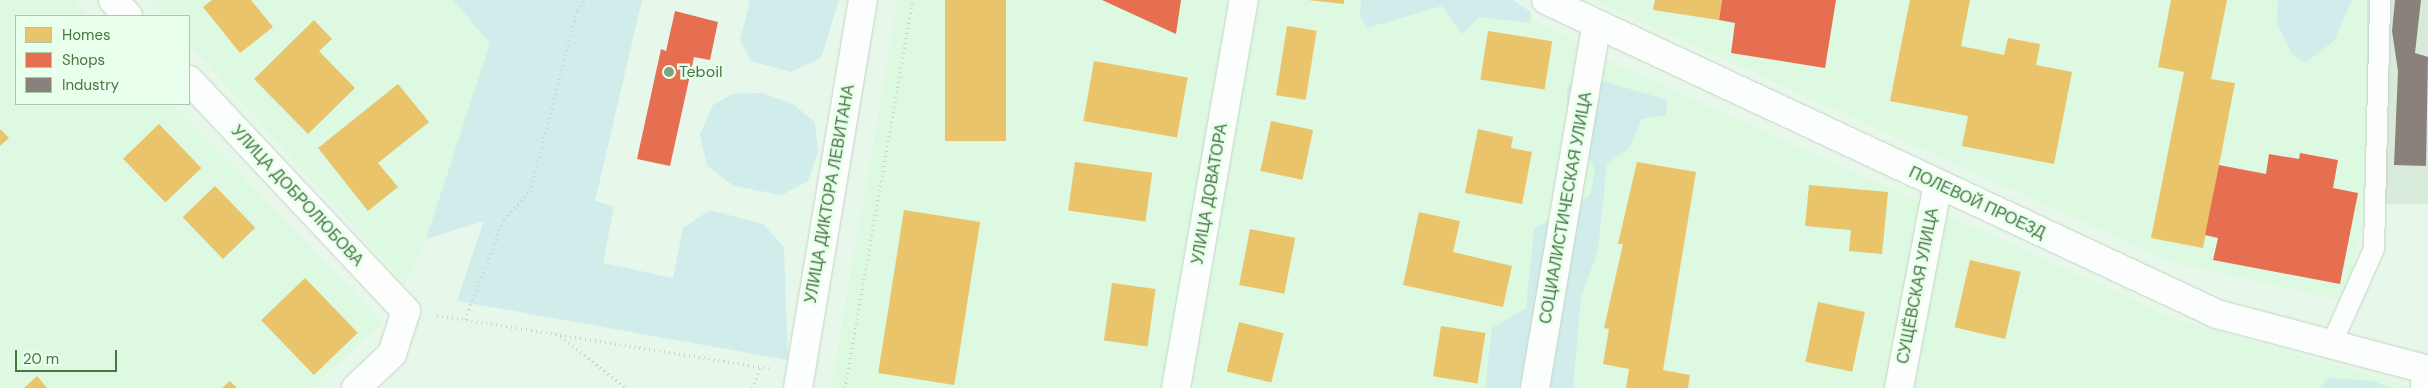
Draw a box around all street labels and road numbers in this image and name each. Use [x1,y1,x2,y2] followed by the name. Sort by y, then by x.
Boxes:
[801,83,859,305] street label: УЛИЦА ДИКТОРА ЛЕВИТАНА
[1536,91,1596,325] street label: СОЦИАЛИСТИЧЕСКАЯ УЛИЦА
[227,122,367,270] street label: УЛИЦА ДОБРОЛЮБОВА
[1188,122,1232,266] street label: УЛИЦА ДОВАТОРА
[1906,163,2048,243] street label: ПОЛЕВОЙ ПРОЕЗД
[1893,206,1943,366] street label: СУЩЁВСКАЯ УЛИЦА

